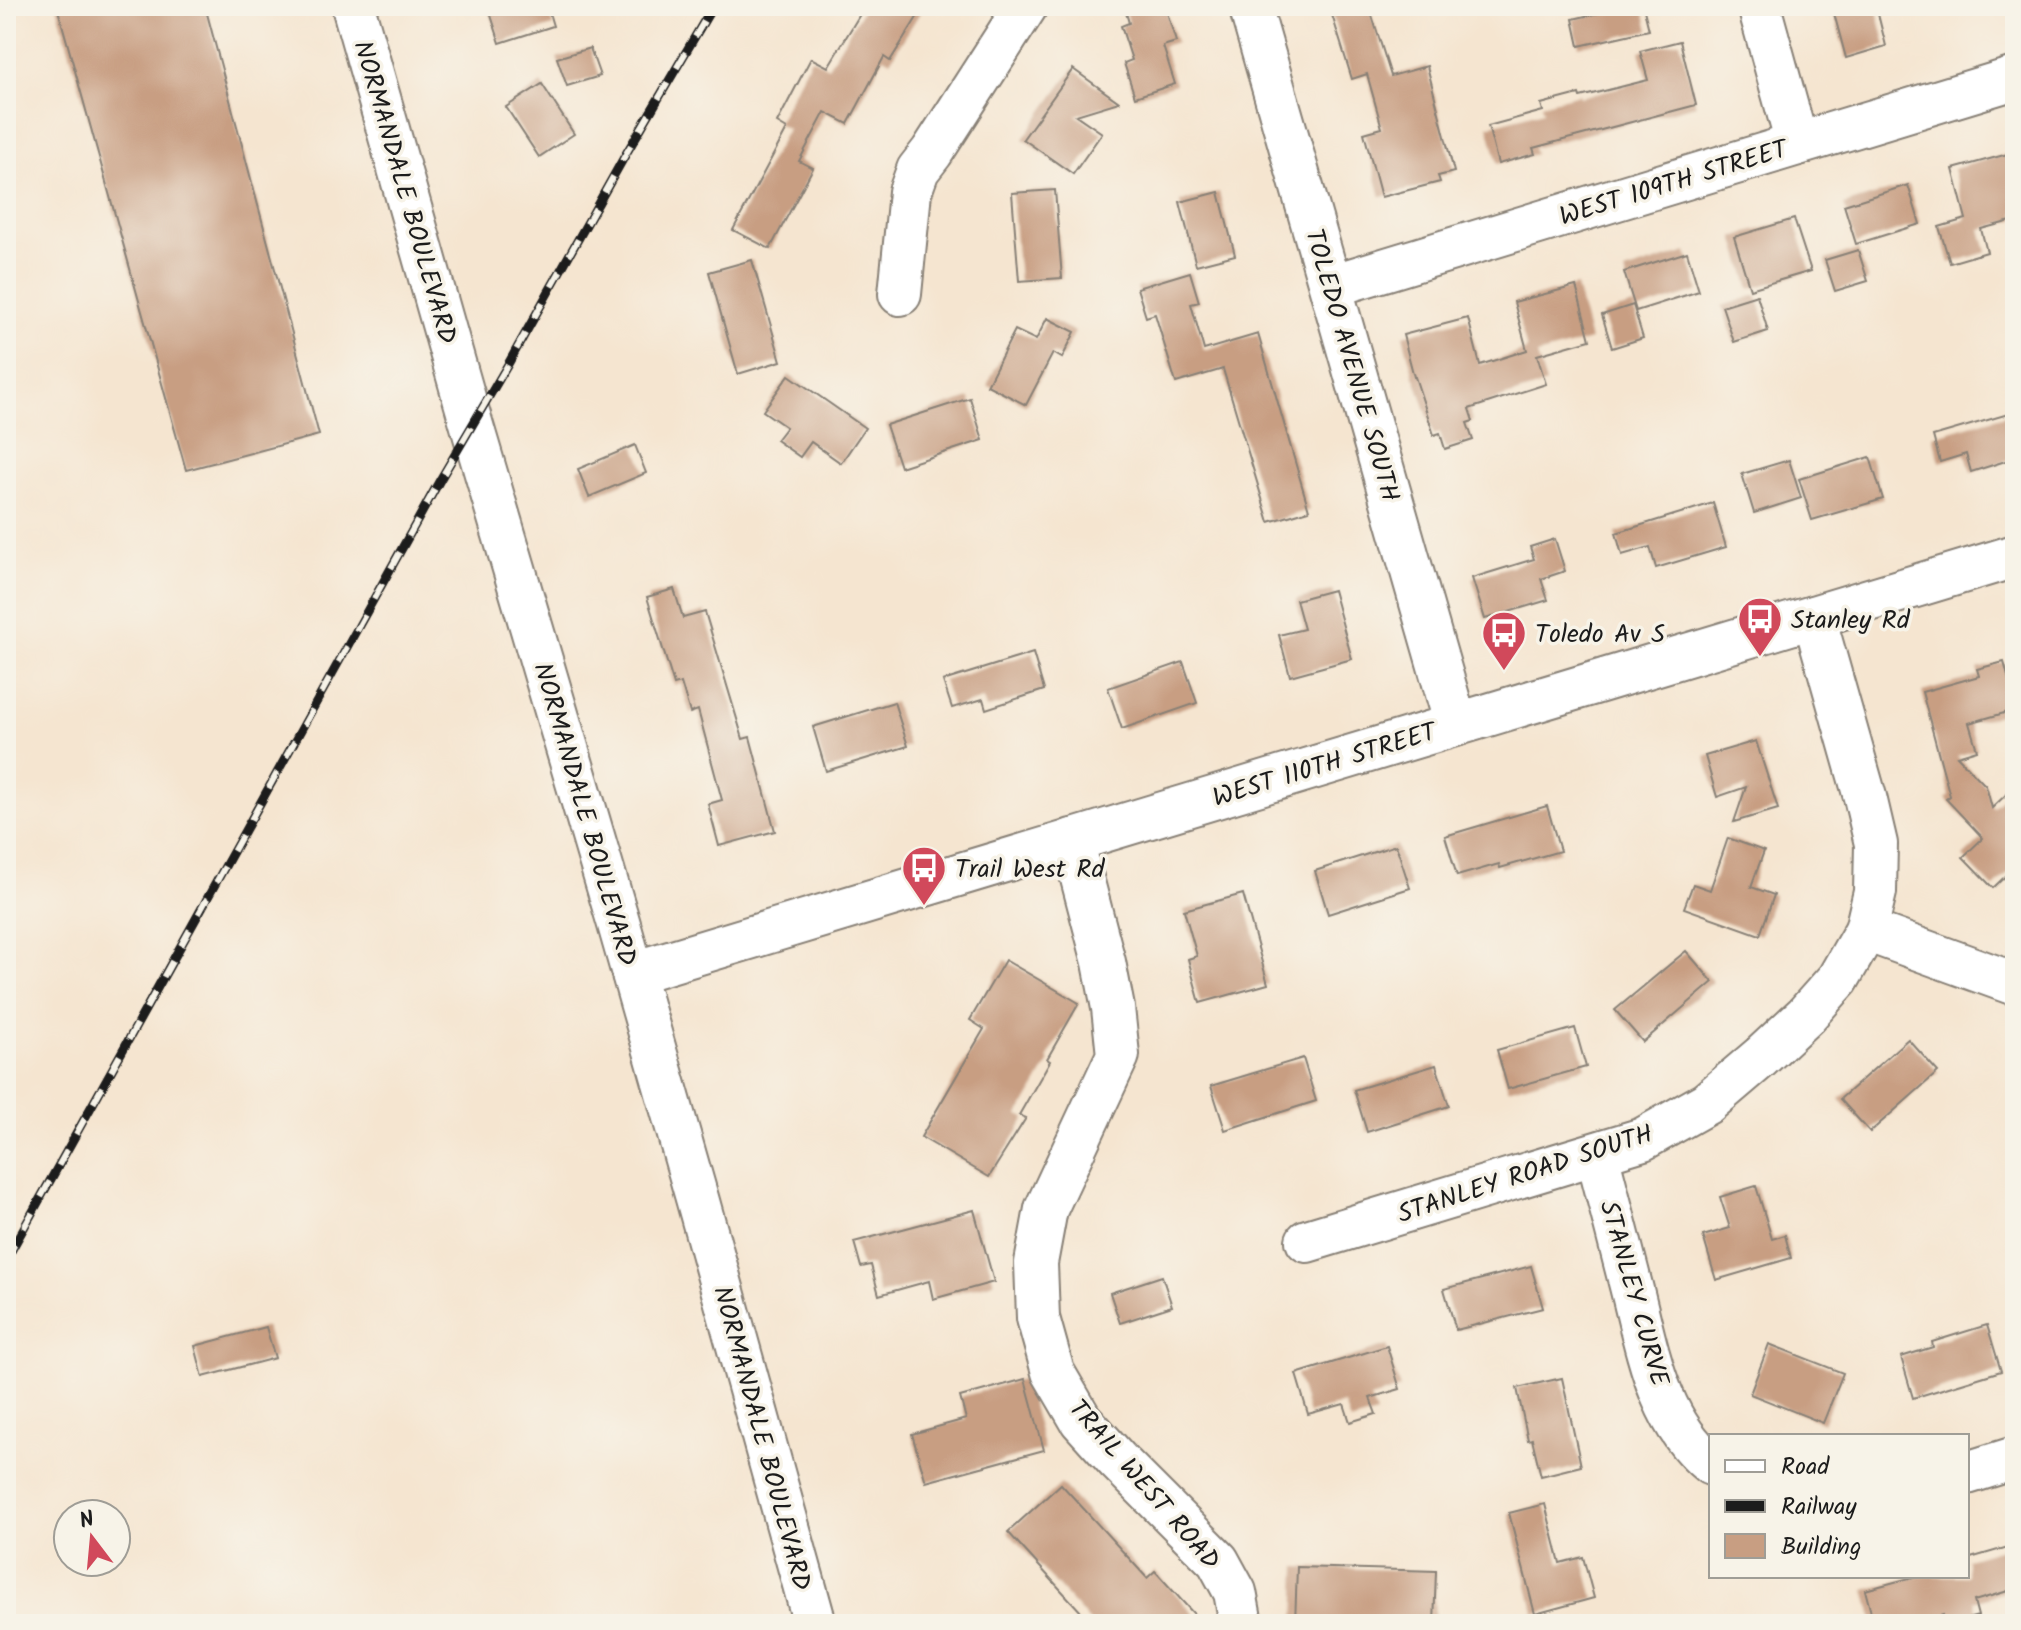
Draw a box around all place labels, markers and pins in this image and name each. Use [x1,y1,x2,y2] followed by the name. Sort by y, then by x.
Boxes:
[1736,595,1784,658] bus stop icon: Stanley Rd
[1791,600,1911,642] place label: Stanley Rd
[1480,609,1528,672] bus stop icon: Toledo Av S
[1535,614,1665,656] place label: Toledo Av S
[900,844,948,907] bus stop icon: Trail West Rd
[955,849,1105,891] place label: Trail West Rd

